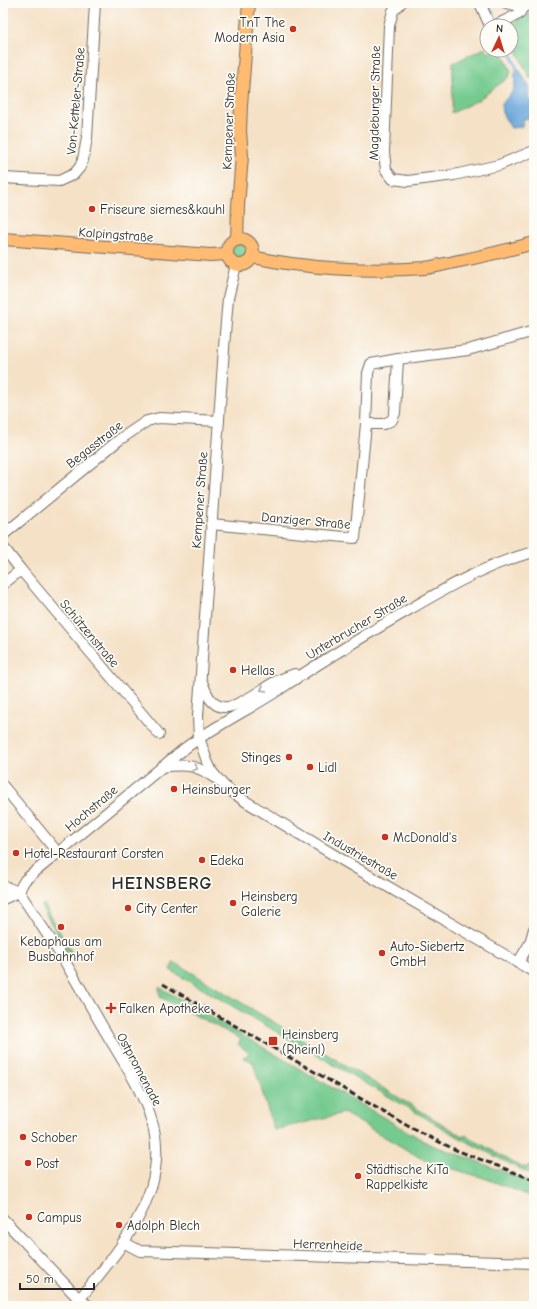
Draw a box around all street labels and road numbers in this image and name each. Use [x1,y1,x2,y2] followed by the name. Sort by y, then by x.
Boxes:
[366,45,383,161] street label: Magdeburger Straße
[63,46,88,155] street label: Von-Ketteler-Straße
[219,72,238,170] street label: Kempener Straße
[78,224,154,245] street label: Kolpingstraße
[63,417,126,471] street label: Begasstraße
[189,451,210,549] street label: Kempener Straße
[261,509,352,532] street label: Danziger Straße
[303,590,410,662] street label: Unterbrucher Straße
[57,596,123,671] street label: Schützenstraße
[62,782,121,835] street label: Hochstraße
[321,828,401,883] street label: Industriestraße
[114,1030,165,1109] street label: Ostpromenade
[293,1236,363,1253] street label: Herrenheide

